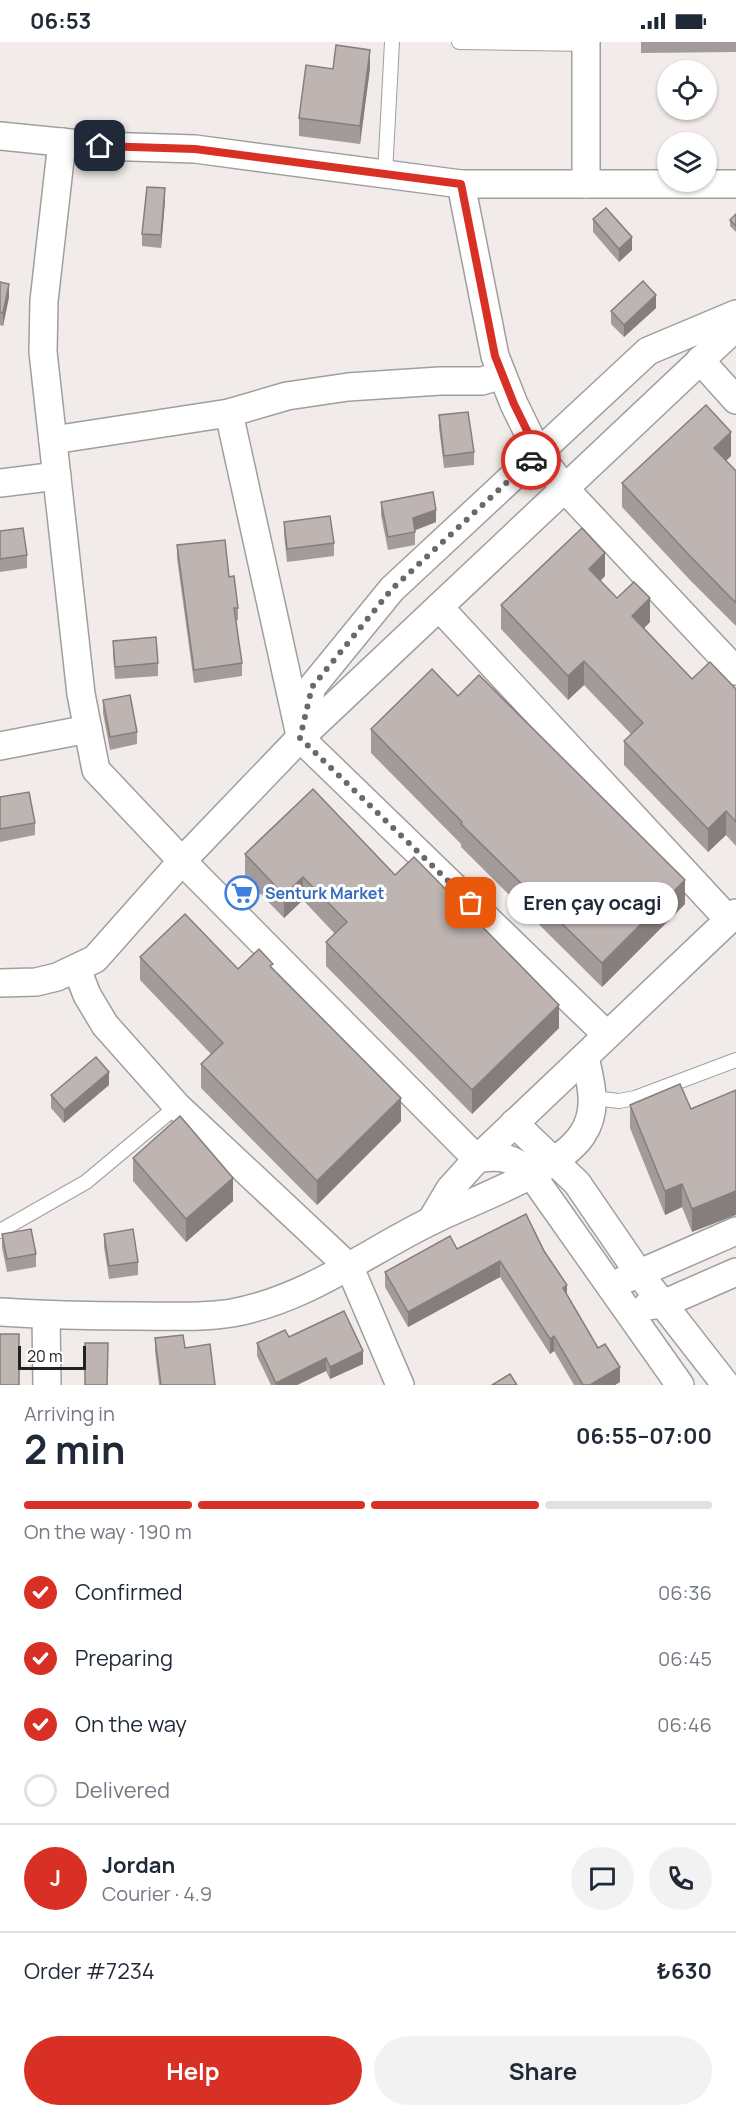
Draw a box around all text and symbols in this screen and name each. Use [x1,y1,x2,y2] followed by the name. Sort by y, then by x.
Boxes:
[30,6,91,36] text: 06:53
[657,60,717,192] map controls
[657,60,717,120] button: locate
[74,120,125,171] pin
[83,129,116,162] icon: home
[657,132,717,192] button: layers
[501,430,561,490] courier
[515,444,548,477] icon: car
[224,875,260,911] supermarket icon: Senturk Market
[445,877,496,928] pin
[265,882,384,904] place label: Senturk Market
[507,882,678,924] callout: Eren çay ocagi
[454,886,487,919] icon: bag
[523,889,662,916] text: Eren çay ocagi
[18,1343,86,1370] scale bar
[27,1345,63,1367] text: 20 m
[24,1400,115,1427] text: Arriving in
[576,1421,712,1451] text: 06:55–07:00
[24,1422,125,1476] text: 2 min
[24,1518,192,1545] text: On the way · 190 m
[24,1576,57,1609] icon: check
[75,1577,183,1607] text: Confirmed
[658,1579,712,1606] text: 06:36
[24,1642,57,1675] icon: check
[75,1643,173,1673] text: Preparing
[658,1645,712,1672] text: 06:45
[24,1708,57,1741] icon: check
[75,1709,187,1739] text: On the way
[657,1711,712,1738] text: 06:46
[75,1775,170,1805] text: Delivered
[571,1847,634,1910] button: chat
[649,1847,712,1910] button: phone
[102,1850,175,1880] text: Jordan
[50,1863,61,1893] text: J
[102,1880,212,1907] text: Courier · 4.9
[24,1956,155,1986] text: Order #7234
[657,1956,712,1986] text: ₺630
[24,2036,362,2105] button: Help
[374,2036,712,2105] button: Share

